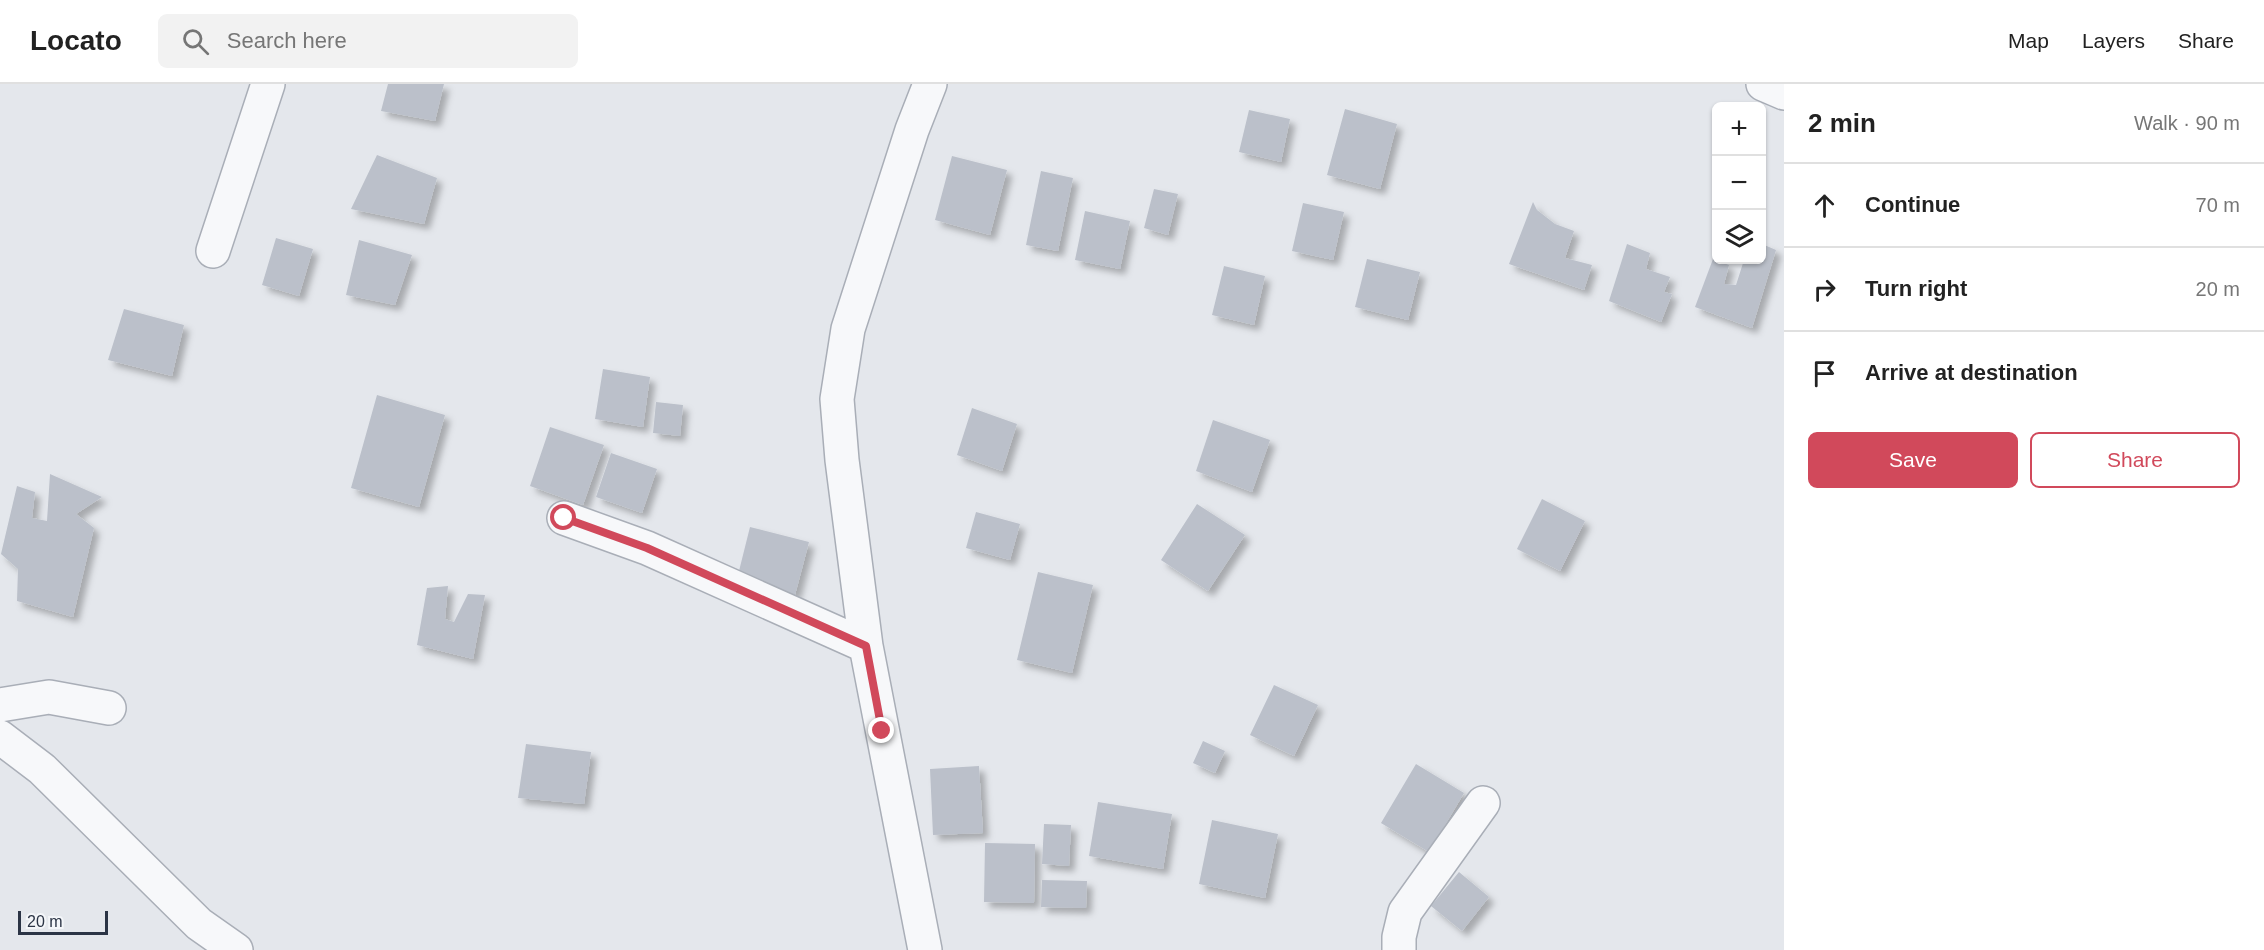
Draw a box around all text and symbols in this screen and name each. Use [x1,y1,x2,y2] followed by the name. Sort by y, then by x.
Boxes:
[158,14,578,68] search box
[30,25,122,56] text: Locato
[179,25,212,58] icon: search
[227,28,347,53] text: Search here
[2008,29,2049,52] text: Map
[2082,29,2145,52] text: Layers
[2178,29,2234,52] text: Share
[1712,102,1766,264] map controls
[1712,102,1766,156] button: +
[1808,108,1876,138] text: 2 min
[2134,112,2240,134] text: Walk · 90 m
[1712,156,1766,210] button: −
[1808,189,1841,222] icon: ahead
[1865,192,1960,217] text: Continue
[2196,194,2240,216] text: 70 m
[1712,210,1766,264] button: layers
[1808,273,1841,306] icon: right
[1865,276,1967,301] text: Turn right
[2196,278,2240,300] text: 20 m
[1808,357,1841,390] icon: arrive
[1865,360,2078,385] text: Arrive at destination
[1808,432,2018,488] button: Save
[2030,432,2240,488] button: Share
[550,504,576,530] route start
[868,717,894,743] route end
[18,908,108,936] scale bar
[27,913,63,930] text: 20 m

